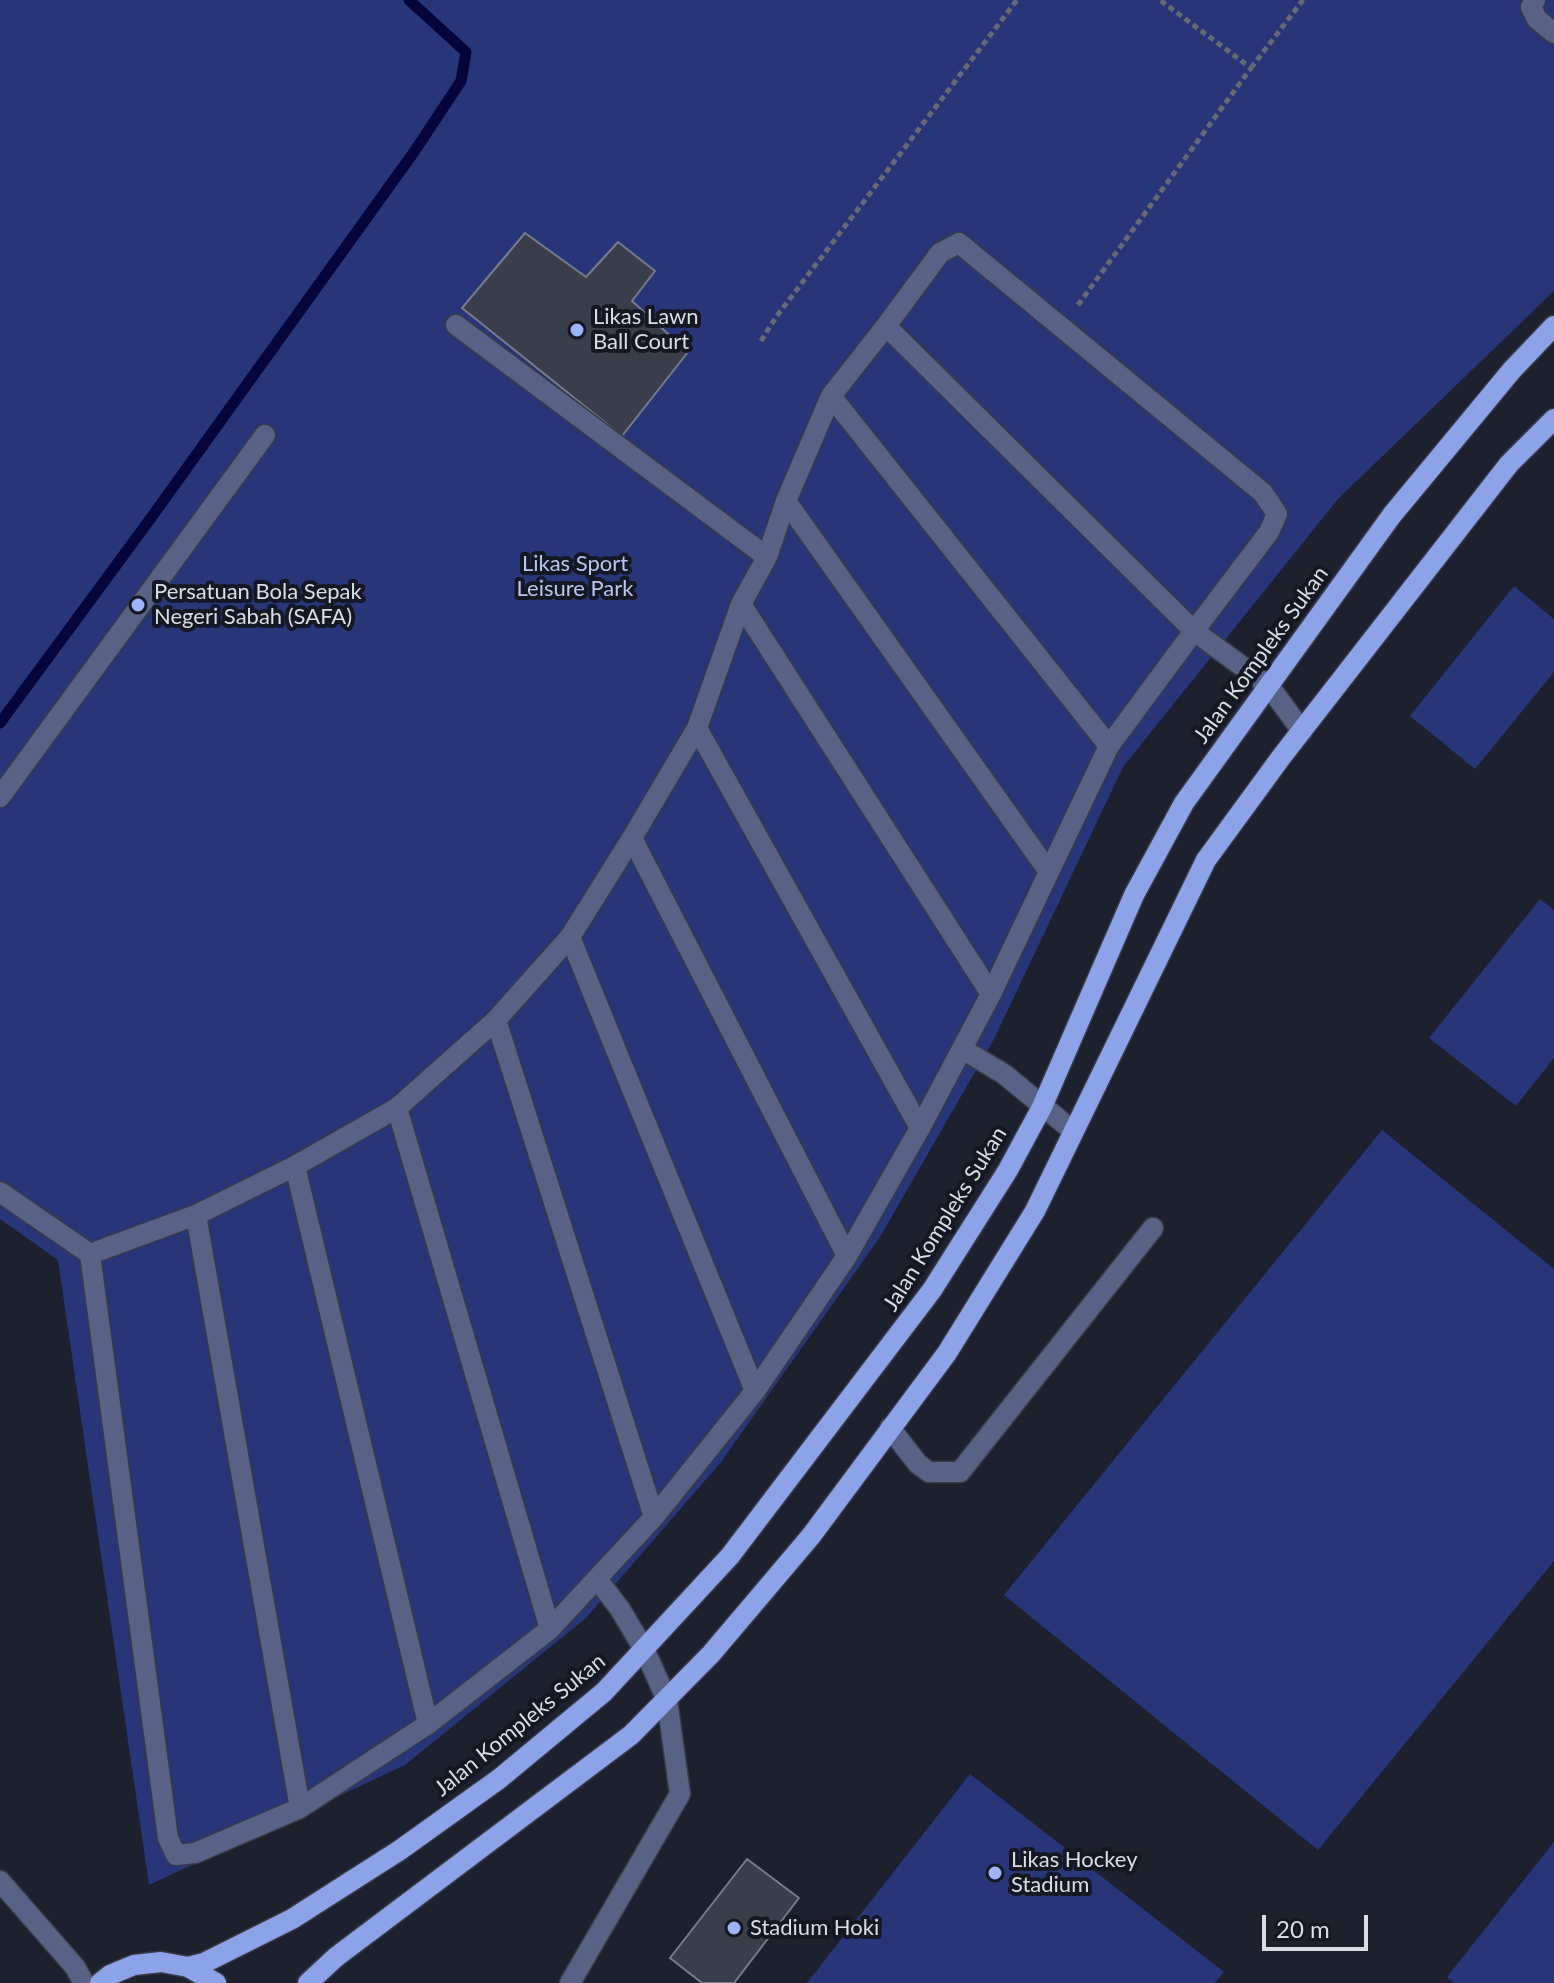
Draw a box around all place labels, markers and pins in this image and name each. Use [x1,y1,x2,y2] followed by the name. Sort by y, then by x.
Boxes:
[593,304,699,356] place label: Likas Lawn Ball Court
[568,321,586,339] marker: Likas Lawn Ball Court
[154,579,362,630] place label: Persatuan Bola Sepak Negeri Sabah (SAFA)
[129,596,147,614] marker: Persatuan Bola Sepak Negeri Sabah (SAFA)
[1011,1847,1137,1898] place label: Likas Hockey Stadium
[986,1864,1004,1882] marker: Likas Hockey Stadium
[750,1915,879,1941] place label: Stadium Hoki
[725,1919,743,1937] marker: Stadium Hoki

